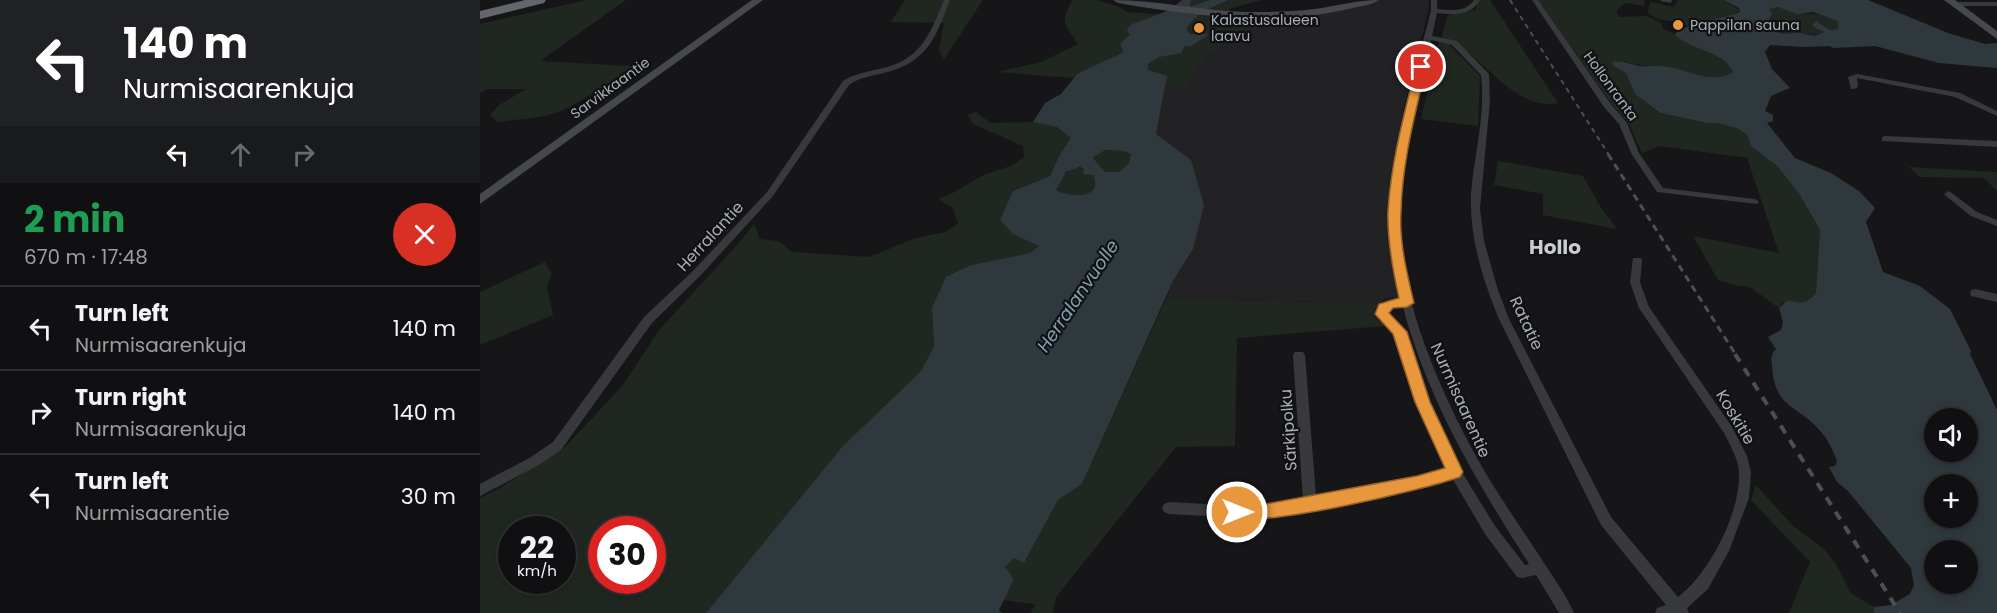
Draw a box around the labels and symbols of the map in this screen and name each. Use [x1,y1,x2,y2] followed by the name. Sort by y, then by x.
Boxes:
[1211,10,1319,46] place label: Kalastusalueen laavu
[1690,15,1800,35] place label: Pappilan sauna
[1671,18,1685,32] marker: Pappilan sauna
[1192,21,1206,35] marker: Kalastusalueen laavu
[1395,41,1446,92] pin
[1579,47,1643,125] street label: Hollonranta
[566,52,654,124] street label: Sarvikkaantie
[672,196,749,277] street label: Herralantie
[1529,233,1581,261] district label: Hollo
[1031,235,1124,357] water label: Herralanvuolle
[1504,293,1549,354] street label: Ratatie
[1425,339,1496,461] street label: Nurmisaarentie
[1710,386,1761,449] street label: Koskitie
[1274,388,1303,472] street label: Särkipolku
[1205,480,1269,544] position arrow
[588,516,666,594] speed limit sign: 30

